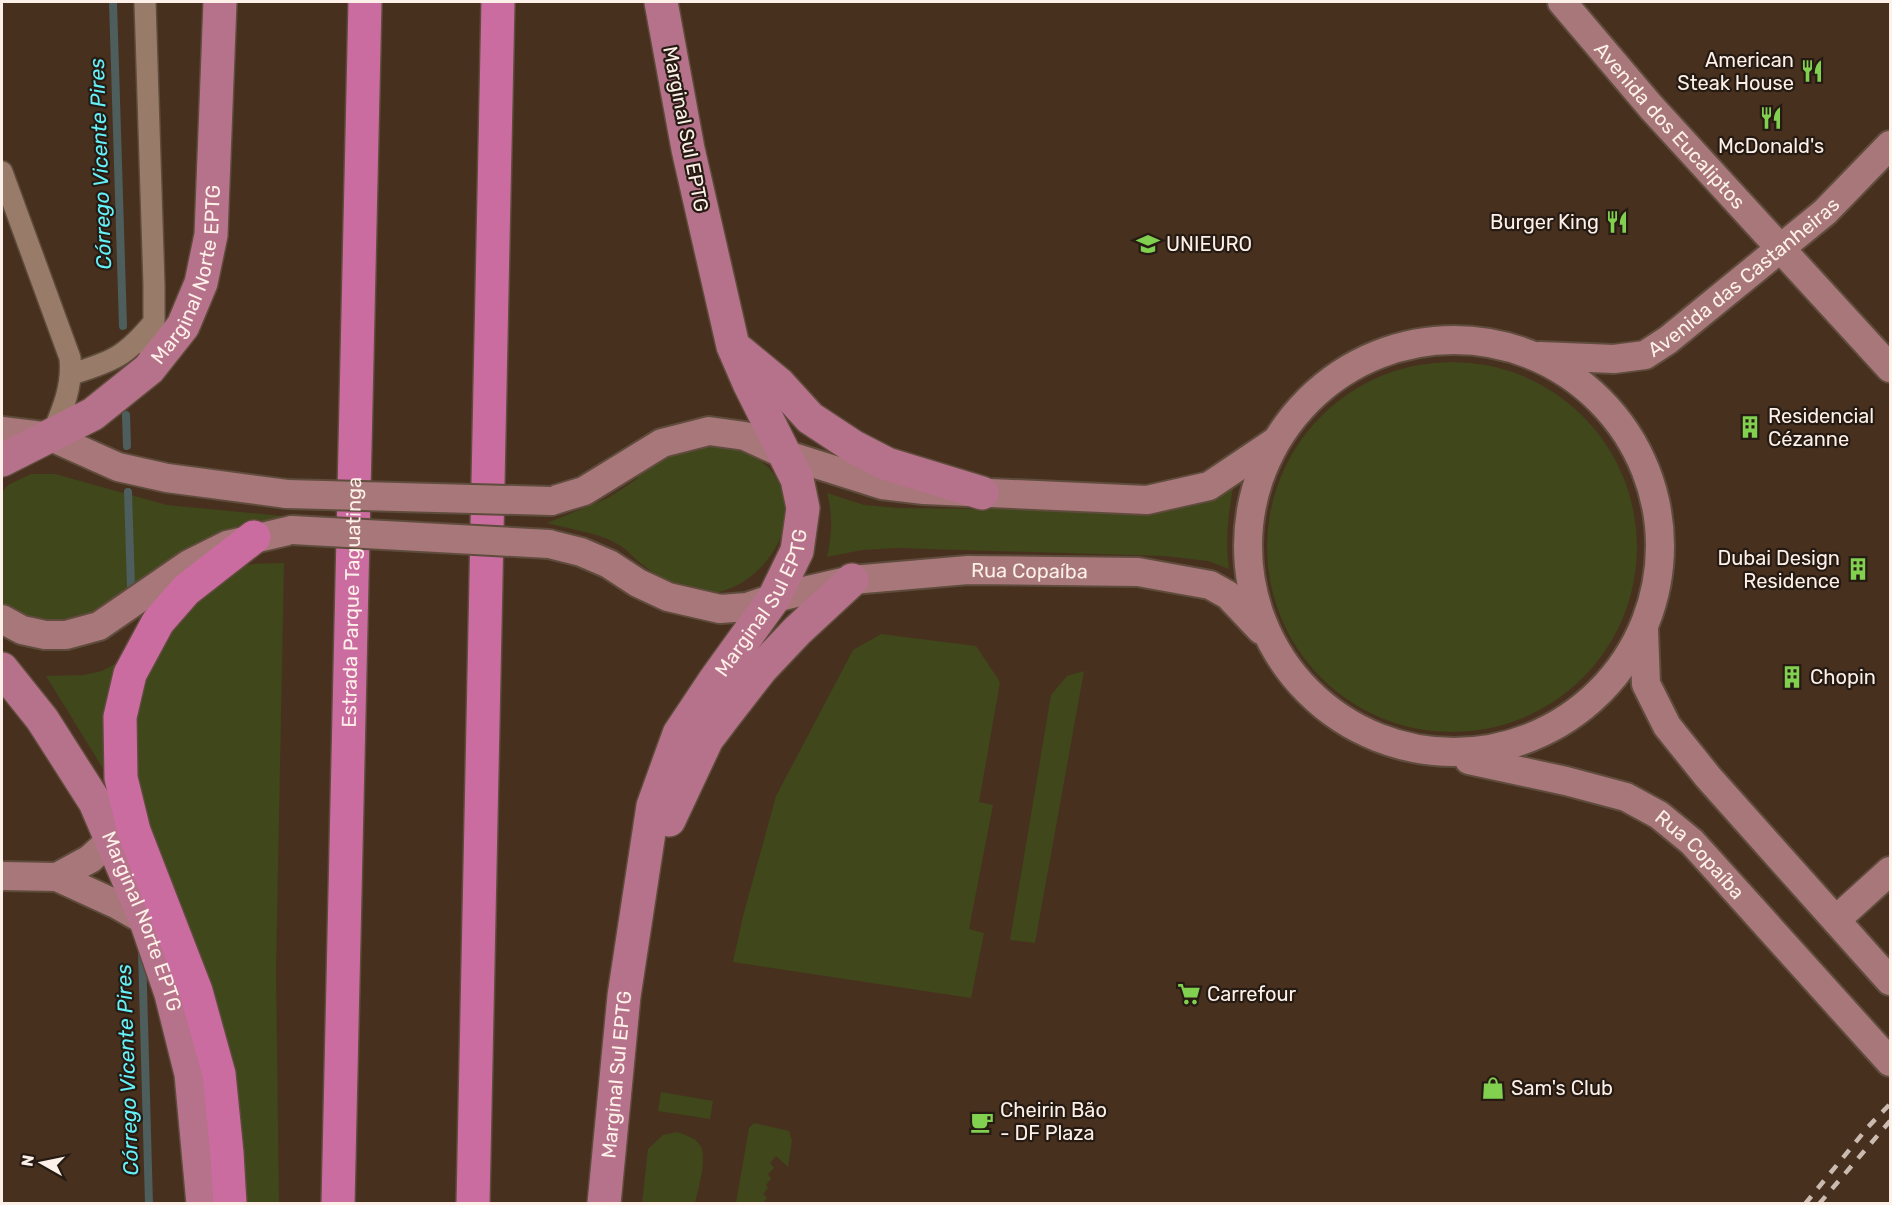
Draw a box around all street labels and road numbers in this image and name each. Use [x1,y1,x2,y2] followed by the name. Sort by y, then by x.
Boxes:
[1589,37,1750,214] street label: Avenida dos Eucaliptos
[658,44,714,214] street label: Marginal Sul EPTG
[146,184,225,369] street label: Marginal Norte EPTG
[1643,192,1845,362] street label: Avenida das Castanheiras
[337,477,366,728] street label: Estrada Parque Taguatinga
[710,527,812,681] street label: Marginal Sul EPTG
[971,558,1088,583] street label: Rua Copaíba
[1650,805,1750,904] street label: Rua Copaíba
[97,828,187,1014] street label: Marginal Norte EPTG
[596,990,636,1159] street label: Marginal Sul EPTG

